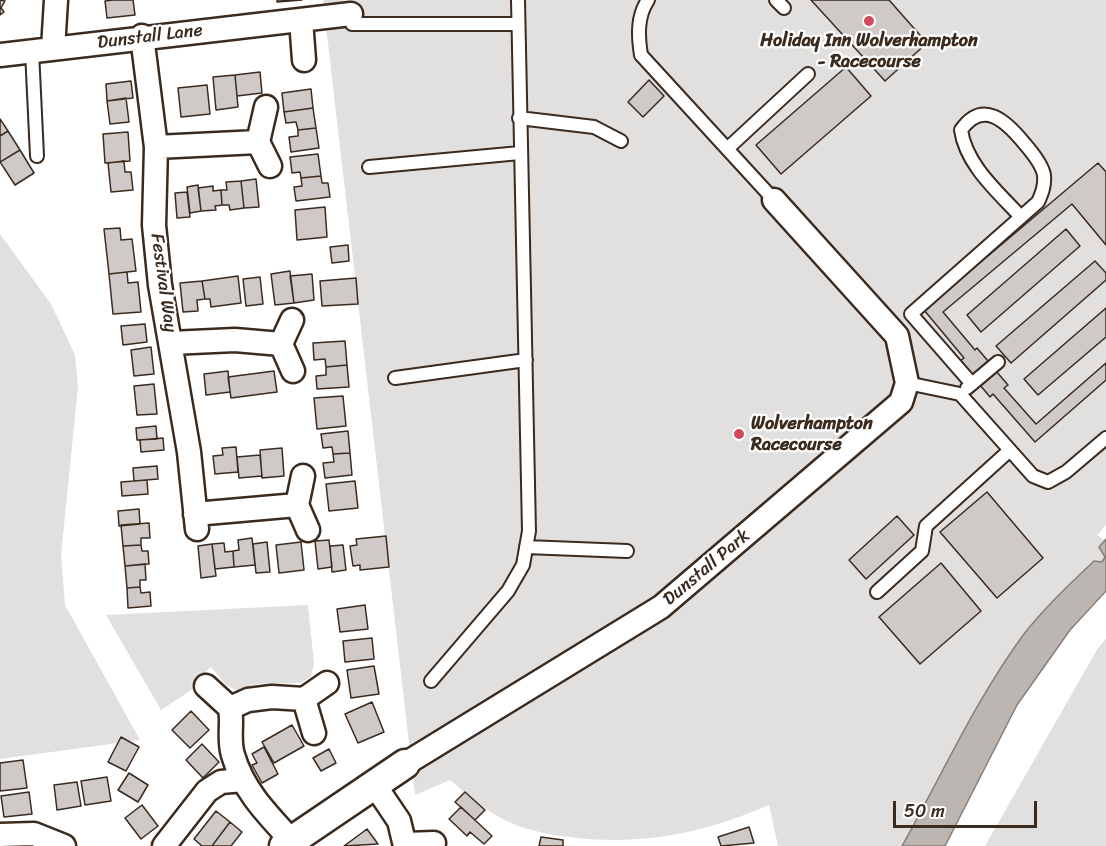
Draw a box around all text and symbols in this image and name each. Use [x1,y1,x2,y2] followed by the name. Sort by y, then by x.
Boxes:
[862,14,876,28] marker: Holiday Inn Wolverhampton - Racecourse
[96,20,204,54] street label: Dunstall Lane
[760,30,978,72] place label: Holiday Inn Wolverhampton - Racecourse
[145,232,181,334] street label: Festival Way
[751,413,873,456] place label: Wolverhampton Racecourse
[732,427,746,441] marker: Wolverhampton Racecourse
[659,525,755,611] street label: Dunstall Park
[896,789,1040,827] scale bar
[904,795,945,827] text: 50 m

